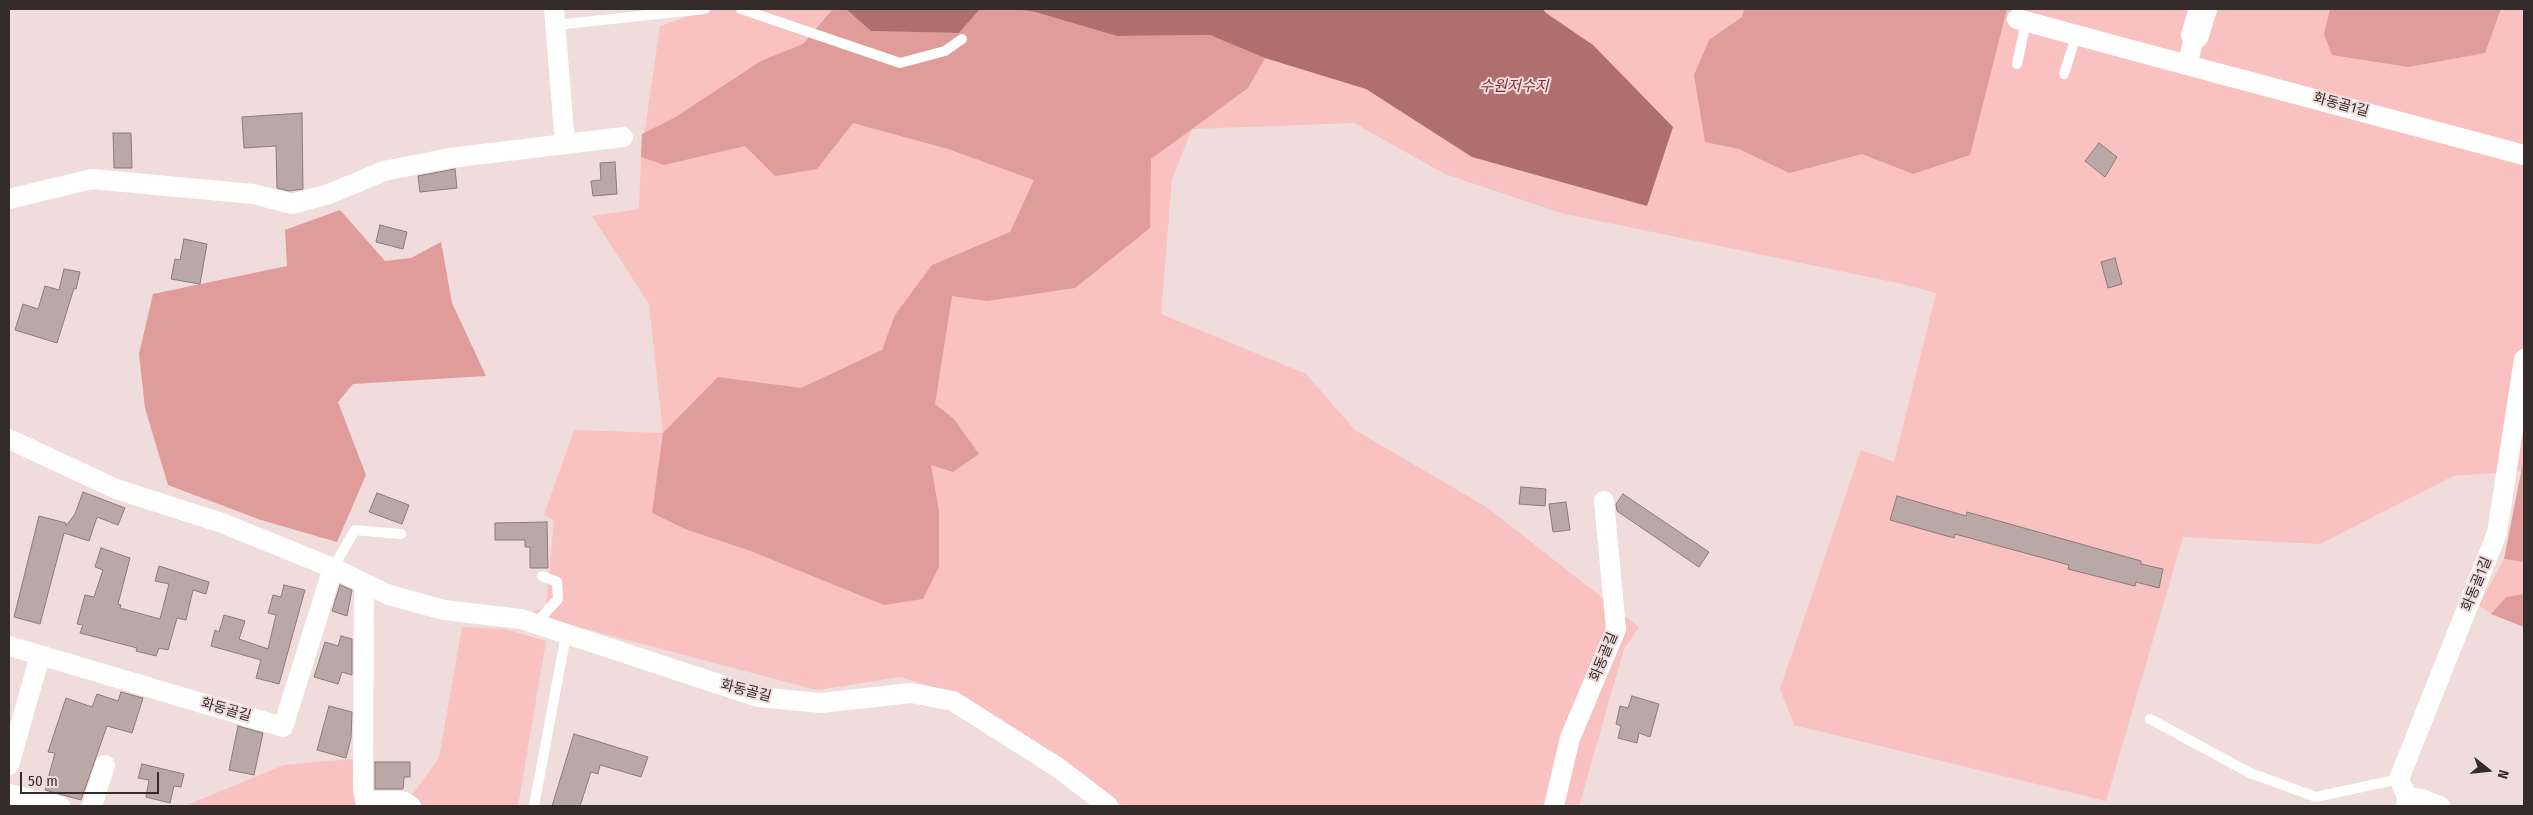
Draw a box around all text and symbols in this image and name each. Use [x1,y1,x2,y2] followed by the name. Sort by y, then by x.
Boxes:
[1480,78,1548,96] water label: 수원저수지
[2311,90,2371,120] street label: 화동골1길
[2459,554,2495,614] street label: 화동골1길
[1587,630,1621,684] street label: 화동골길
[719,677,773,705] street label: 화동골길
[199,695,253,725] street label: 화동골길
[2463,745,2513,795] north arrow
[22,762,161,794] scale bar
[2494,768,2512,781] text: N
[28,772,58,790] text: 50 m

